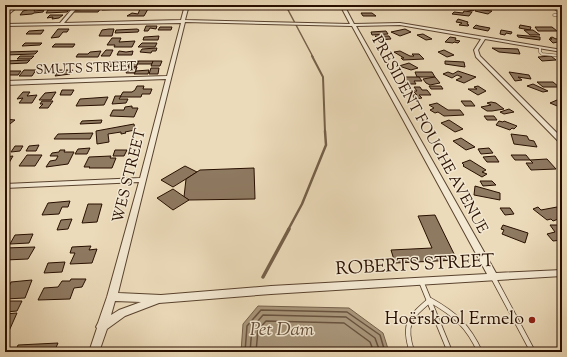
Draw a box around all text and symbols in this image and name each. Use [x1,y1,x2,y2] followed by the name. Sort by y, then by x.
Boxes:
[366,32,492,238] street label: PRESIDENT FOUCHE AVENUE
[35,58,137,80] street label: SMUTS STREET
[108,126,152,225] street label: WES STREET
[335,249,496,283] street label: ROBERTS STREET
[384,307,524,333] place label: Hoërskool Ermelo
[527,315,537,325] marker: Hoërskool Ermelo
[250,317,315,344] water label: Pet Dam

